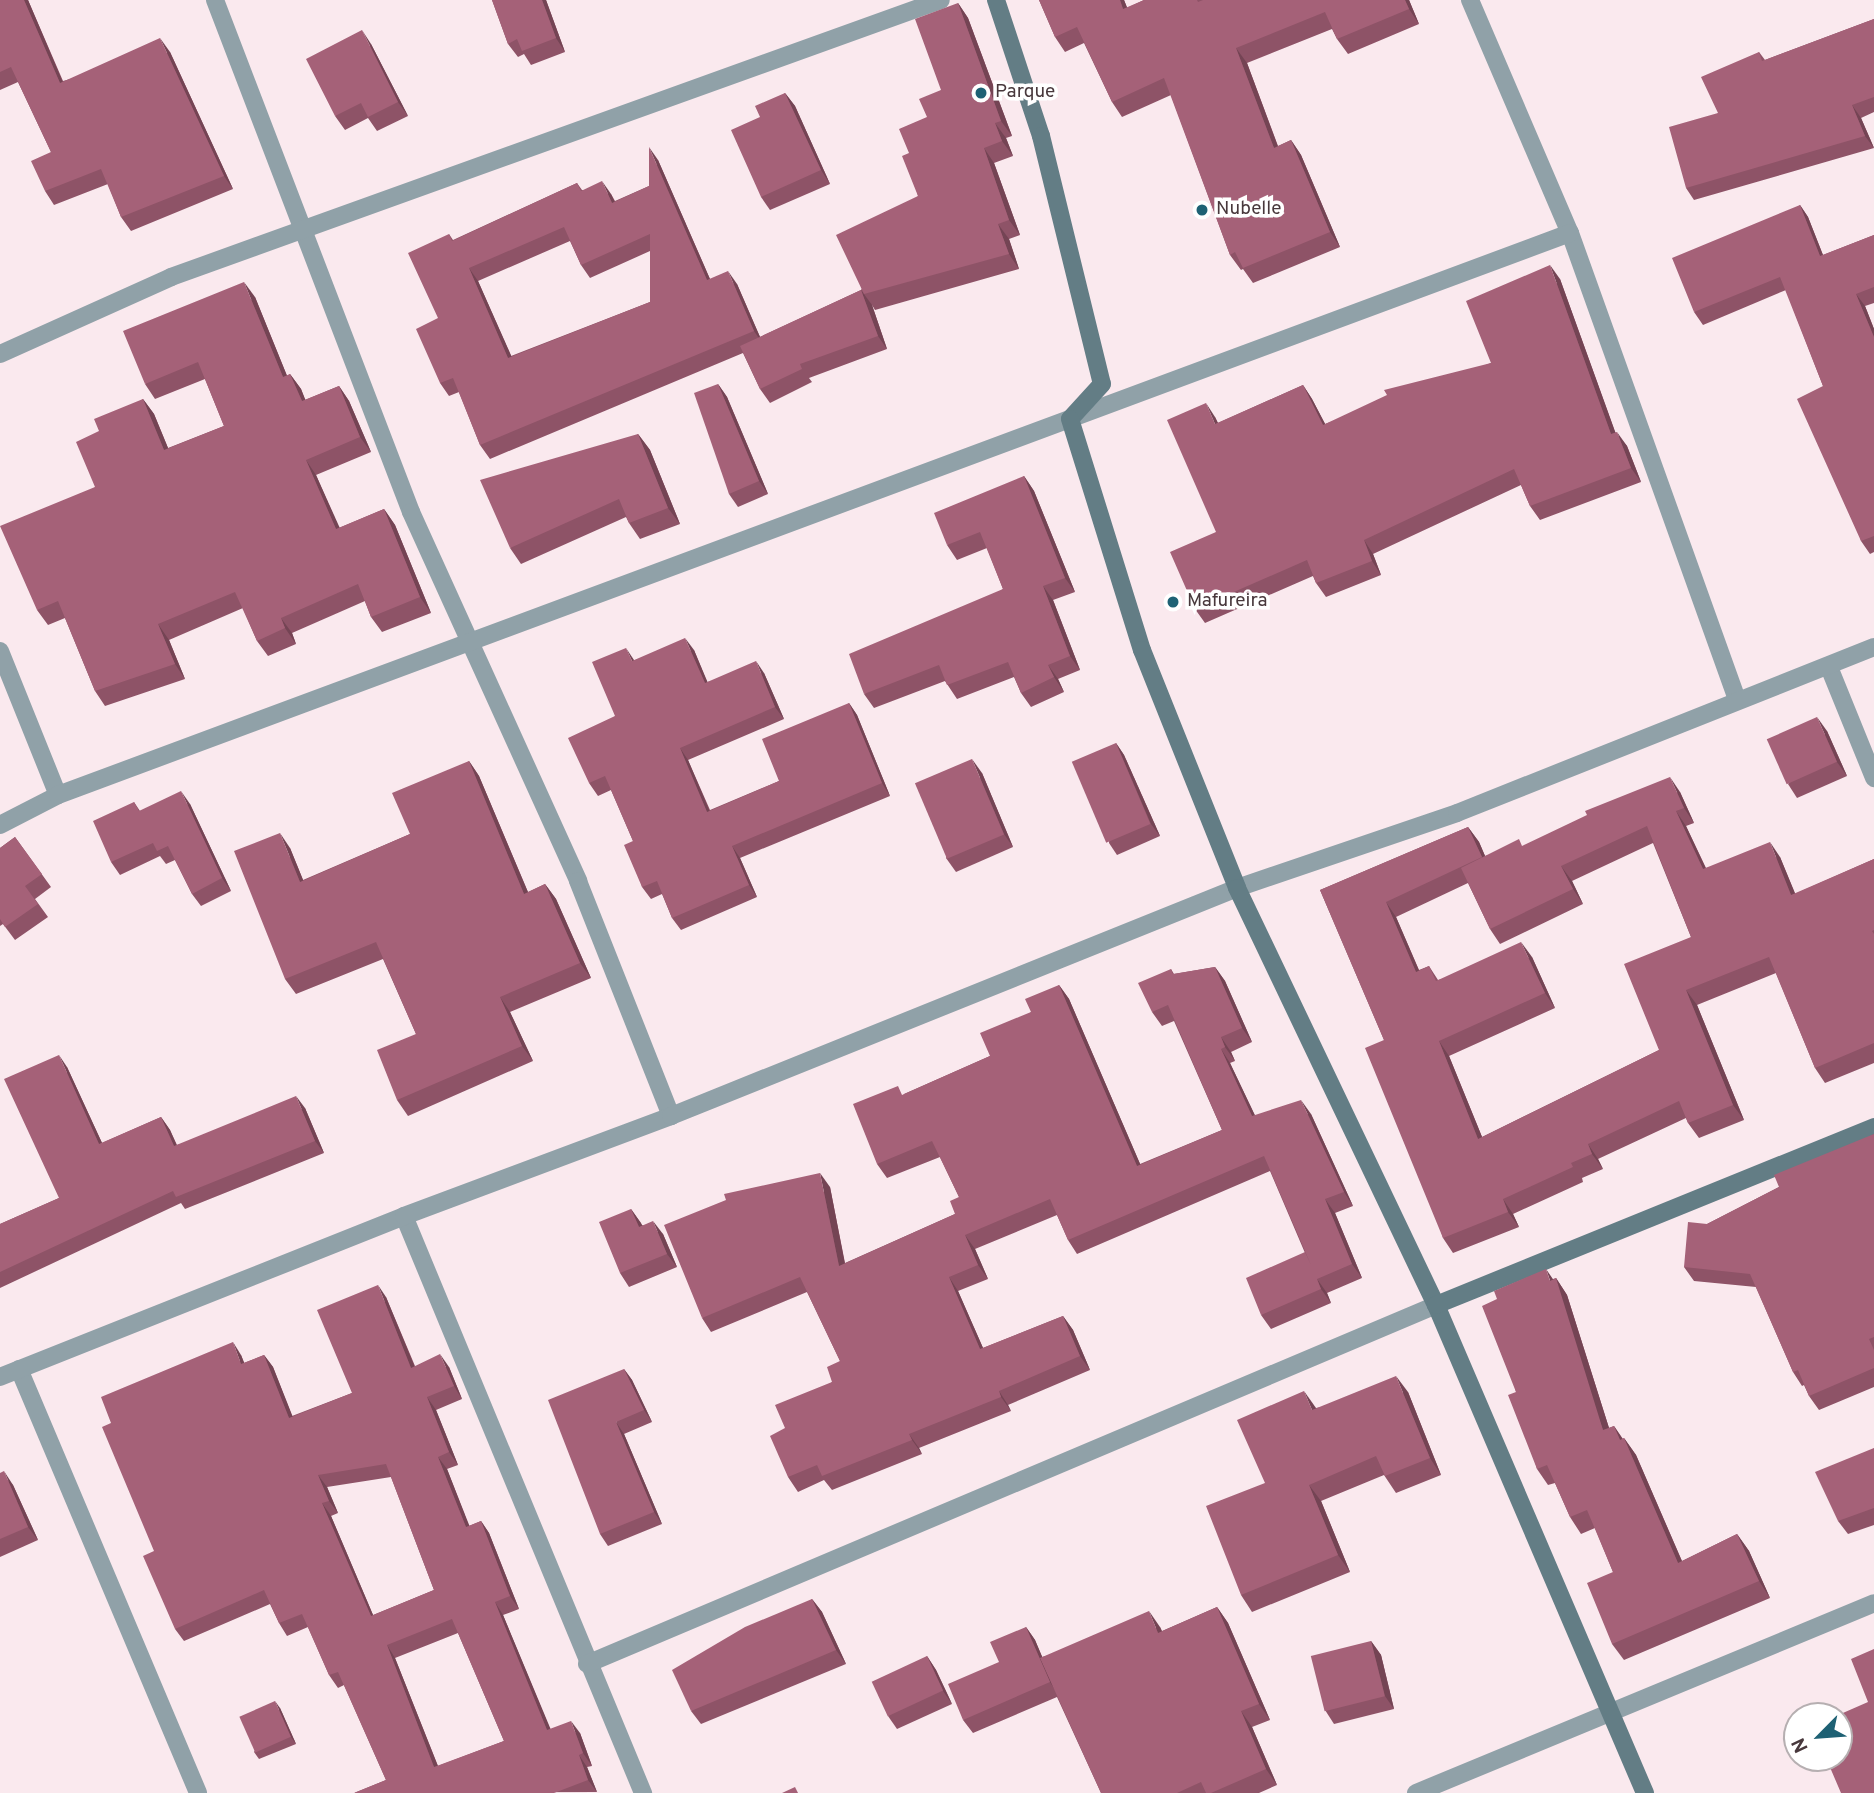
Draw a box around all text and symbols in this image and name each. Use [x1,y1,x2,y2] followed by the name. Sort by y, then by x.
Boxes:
[995,82,1055,104] place label: Parque
[973,85,989,101] marker: Parque
[1216,199,1282,221] place label: Nubelle
[1194,202,1210,218] marker: Nubelle
[1187,591,1267,613] place label: Mafureira
[1165,594,1181,610] marker: Mafureira
[1783,1702,1853,1772] north arrow
[1787,1734,1815,1756] text: N

